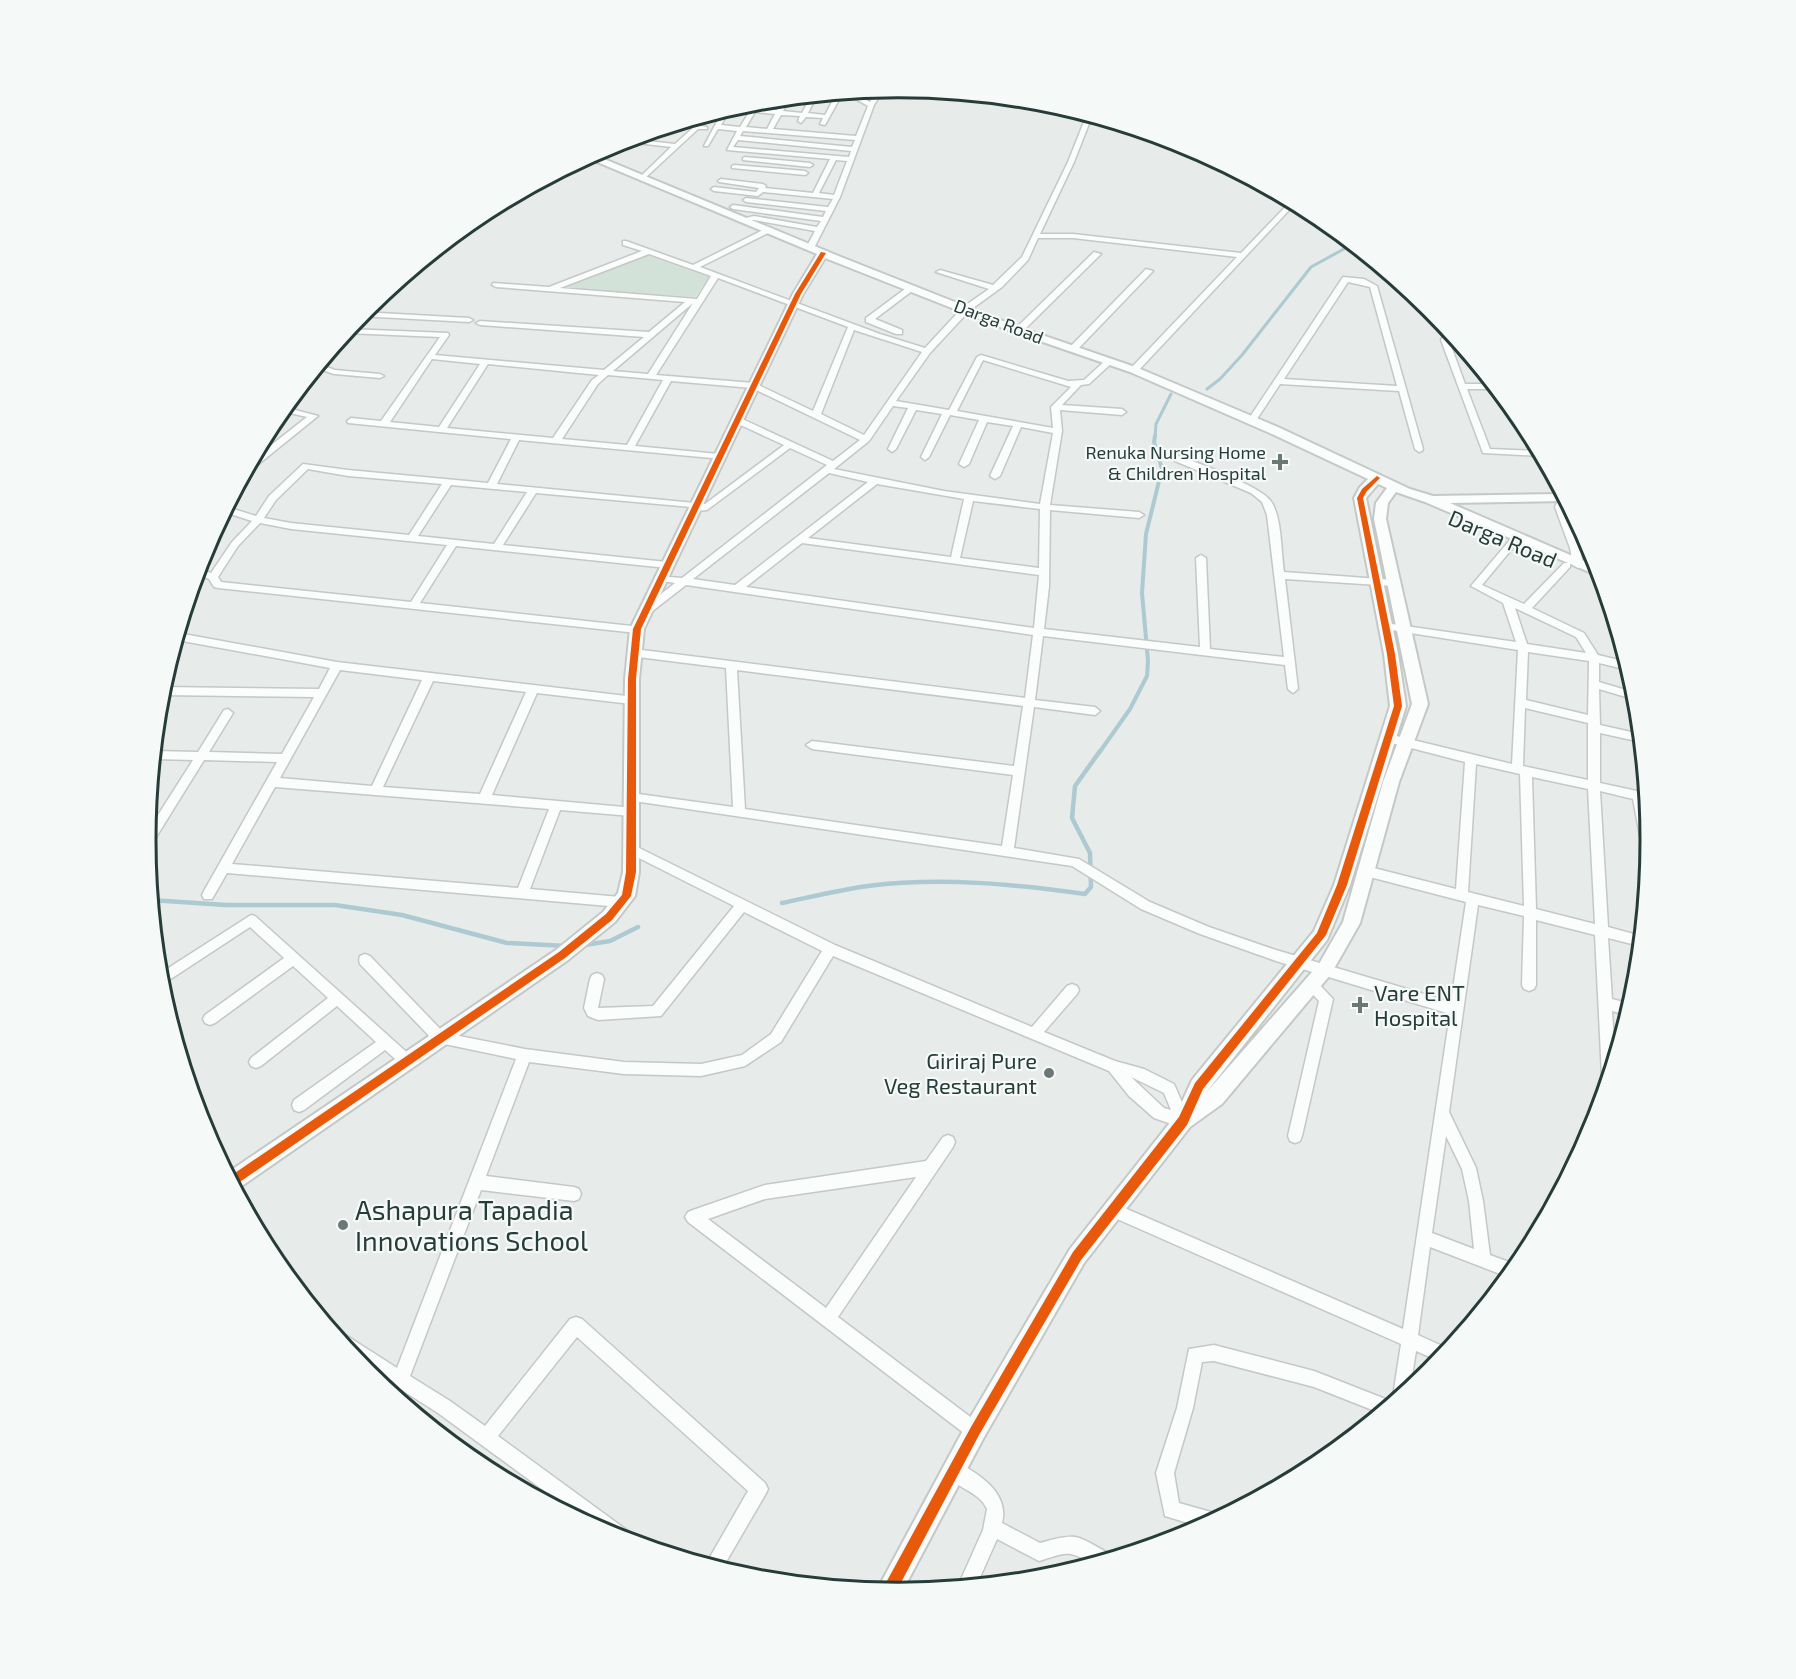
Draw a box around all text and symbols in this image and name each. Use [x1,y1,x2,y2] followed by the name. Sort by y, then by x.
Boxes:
[951,294,1047,348] street label: Darga Road
[1086,441,1267,484] place label: Renuka Nursing Home & Children Hospital
[1271,453,1289,471] marker: Renuka Nursing Home & Children Hospital
[1445,504,1561,572] street label: Darga Road
[1374,979,1465,1030] place label: Vare ENT Hospital
[1351,996,1369,1014] marker: Vare ENT Hospital
[884,1047,1037,1098] place label: Giriraj Pure Veg Restaurant
[1042,1066,1056,1080] marker: Giriraj Pure Veg Restaurant
[355,1193,588,1256] place label: Ashapura Tapadia Innovations School
[336,1218,350,1232] marker: Ashapura Tapadia Innovations School

